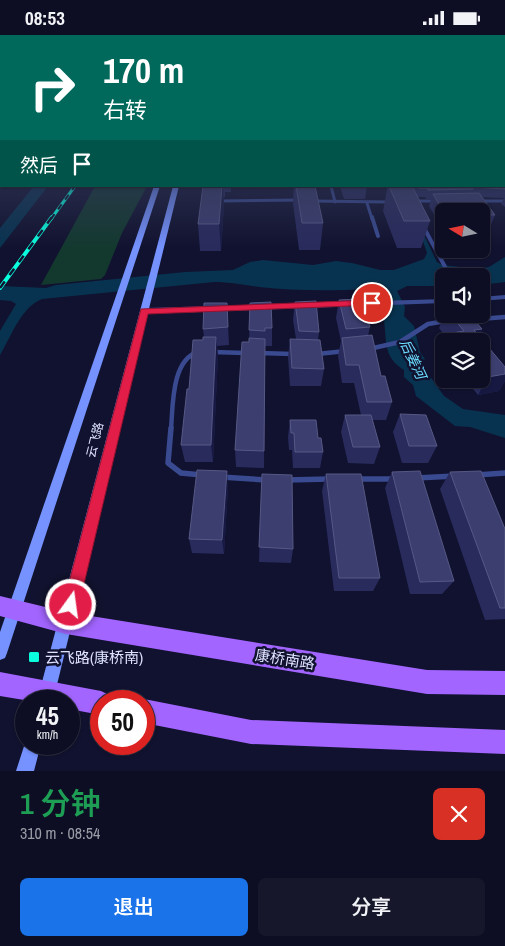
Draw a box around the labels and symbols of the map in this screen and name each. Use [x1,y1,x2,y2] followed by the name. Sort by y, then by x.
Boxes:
[435,203,490,257] north arrow
[351,282,393,324] pin
[396,336,431,385] water label: 后姜河
[83,421,107,459] street label: 云飞路
[44,578,96,630] position arrow
[254,644,316,674] street label: 康桥南路
[45,647,143,668] place label: 云飞路(康桥南)
[27,650,41,664] marker: 云飞路(康桥南)
[90,690,155,755] speed limit sign: 50

